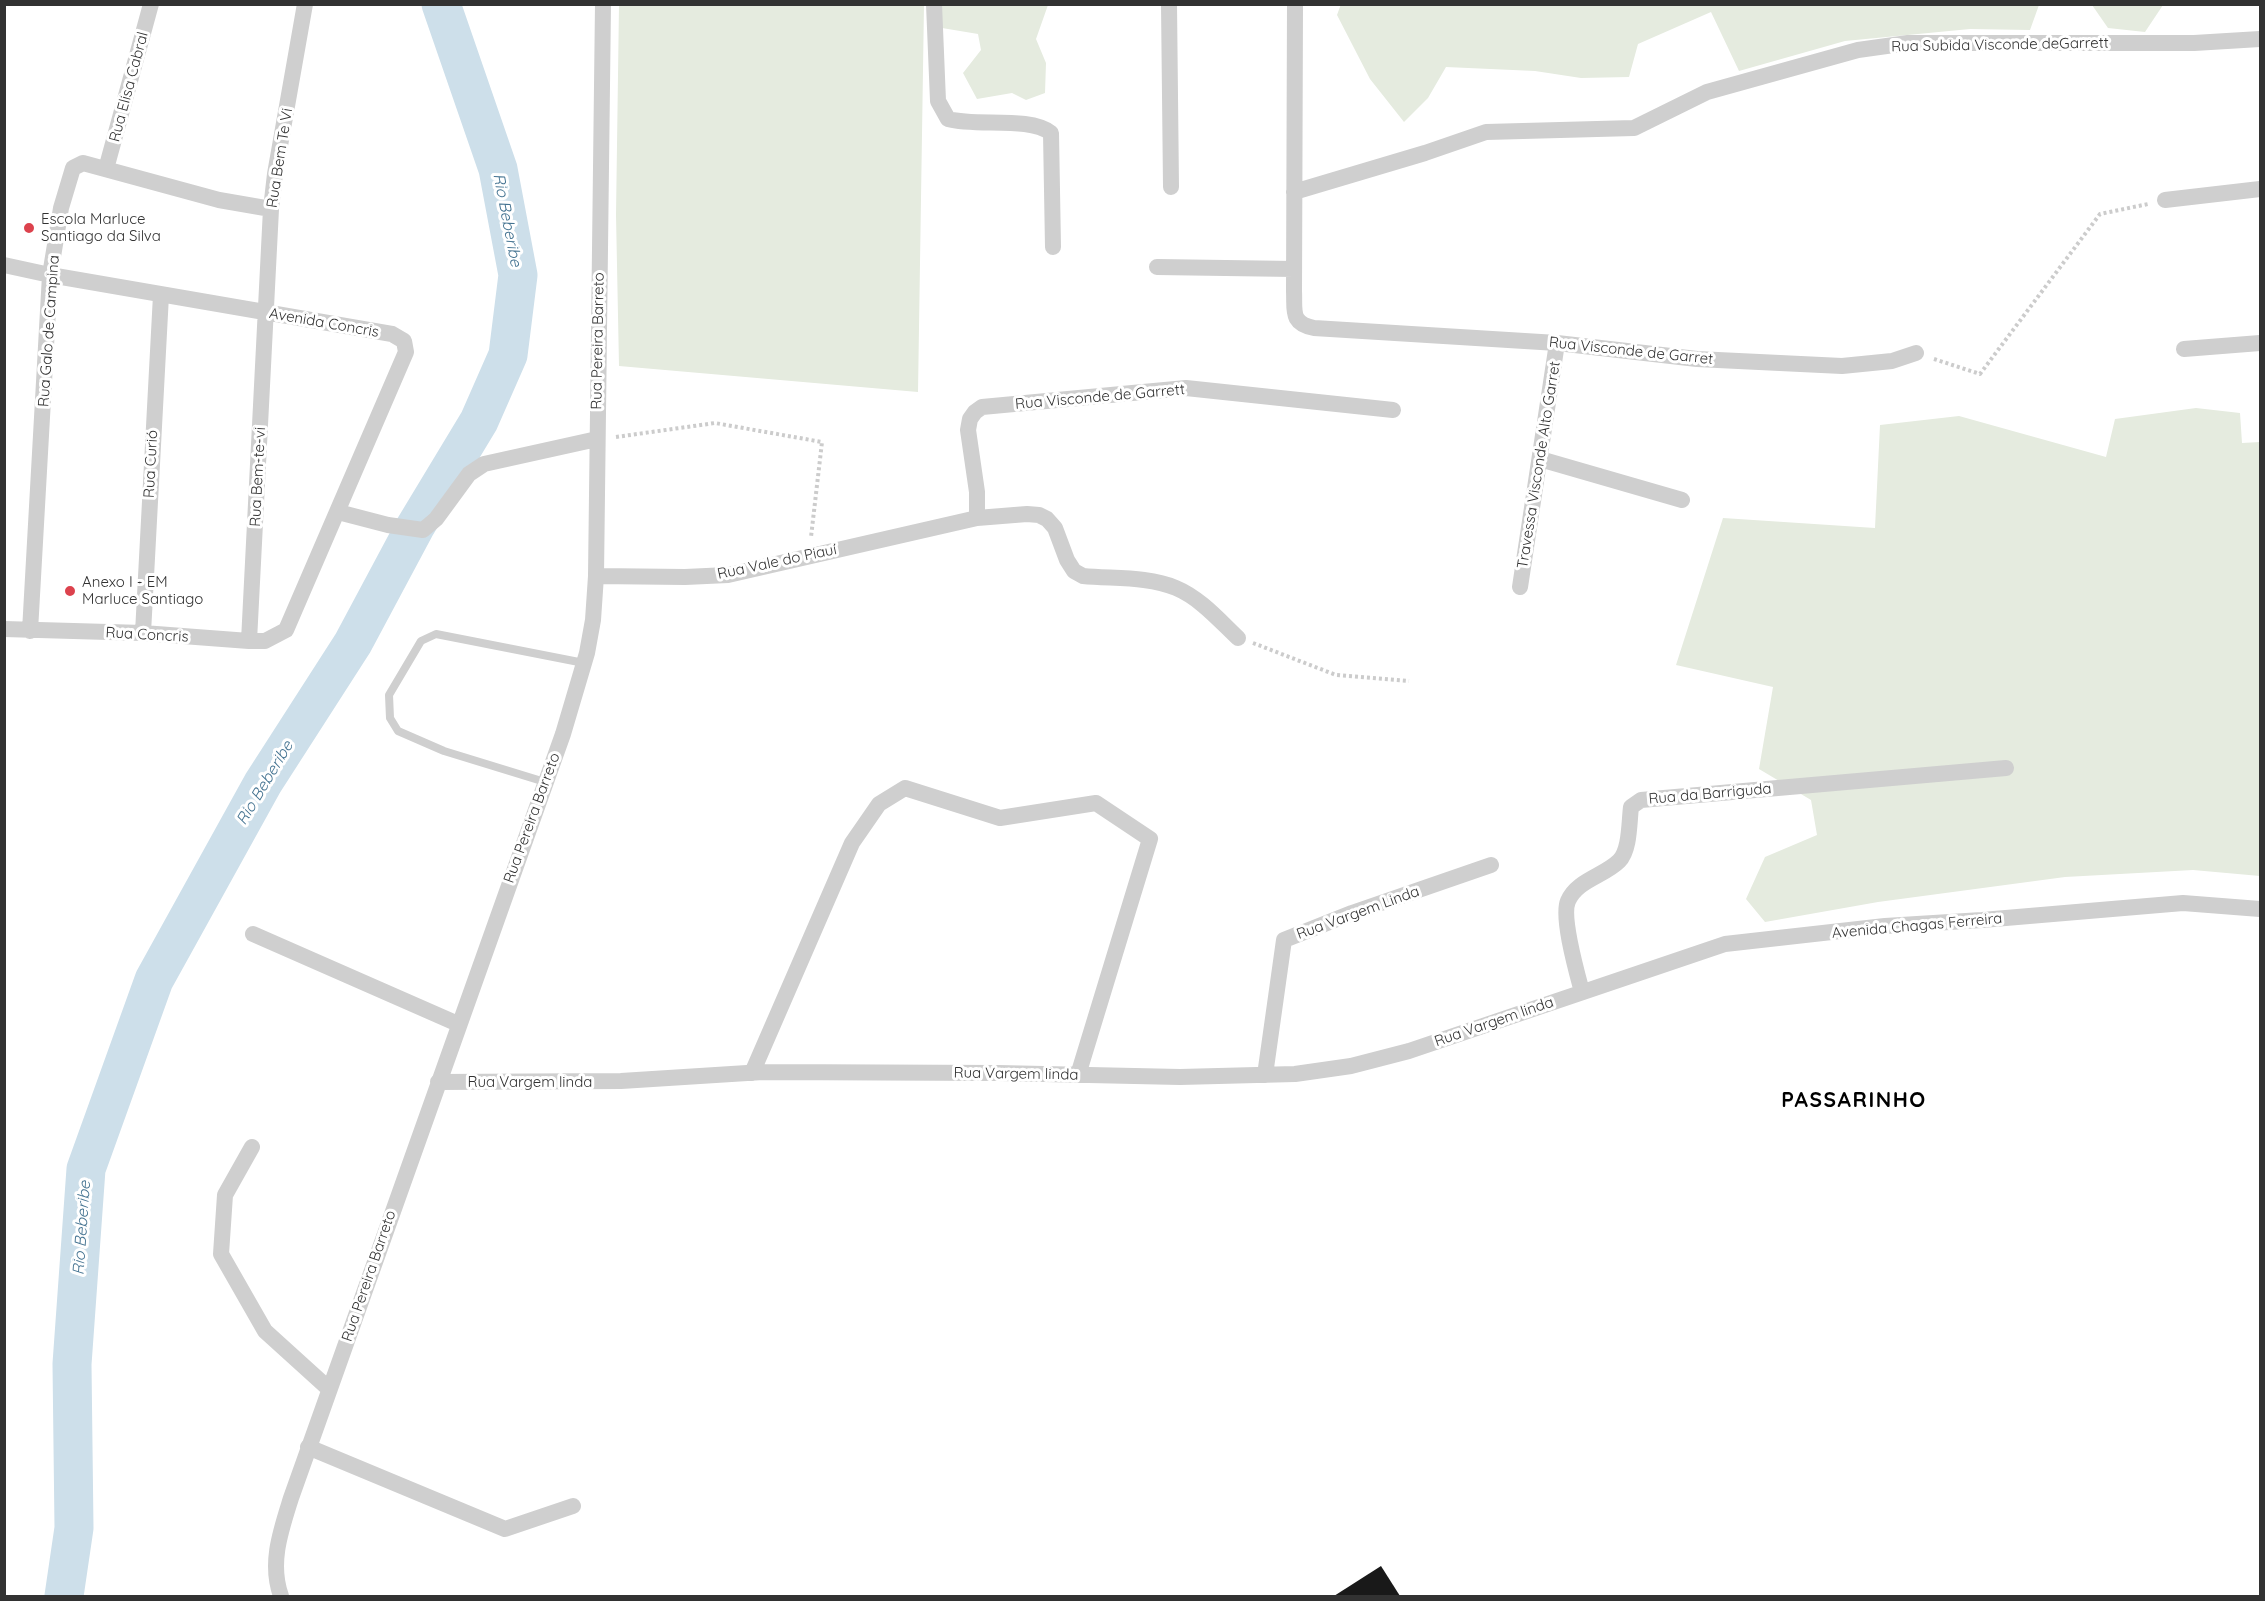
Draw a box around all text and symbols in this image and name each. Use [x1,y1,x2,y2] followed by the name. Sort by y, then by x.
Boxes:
[106,30,152,144] street label: Rua Elisa Cabral
[1891,34,2109,56] street label: Rua Subida Visconde deGarrett
[263,107,297,209] street label: Rua Bem Te Vi
[489,172,525,268] water label: Rio Beberibe
[41,210,161,245] place label: Escola Marluce Santiago da Silva
[22,221,36,235] marker: Escola Marluce Santiago da Silva
[35,255,63,407] street label: Rua Galo de Campina
[588,272,608,410] street label: Rua Pereira Barreto
[268,304,380,342] street label: Avenida Concris
[1548,333,1714,369] street label: Rua Visconde de Garret
[1514,360,1564,570] street label: Travessa Visconde Alto Garret
[1014,381,1186,413] street label: Rua Visconde de Garrett
[246,427,270,527] street label: Rua Bem-te-vi
[140,430,162,498] street label: Rua Curió
[716,541,838,583] street label: Rua Vale do Piauí
[82,573,203,608] place label: Anexo I - EM Marluce Santiago
[63,584,77,598] marker: Anexo I - EM Marluce Santiago
[105,624,189,646] street label: Rua Concris
[232,737,298,829] water label: Rio Beberibe
[500,750,564,886] street label: Rua Pereira Barreto
[1648,780,1772,808] street label: Rua da Barriguda
[1294,882,1422,944] street label: Rua Vargem Linda
[1831,910,2003,942] street label: Avenida Chagas Ferreira
[1432,993,1556,1051] street label: Rua Vargem linda
[953,1064,1079,1084] street label: Rua Vargem linda
[468,1073,592,1091] street label: Rua Vargem linda
[1781,1088,1927,1114] district label: PASSARINHO
[69,1180,95,1276] water label: Rio Beberibe
[338,1208,400,1344] street label: Rua Pereira Barreto

